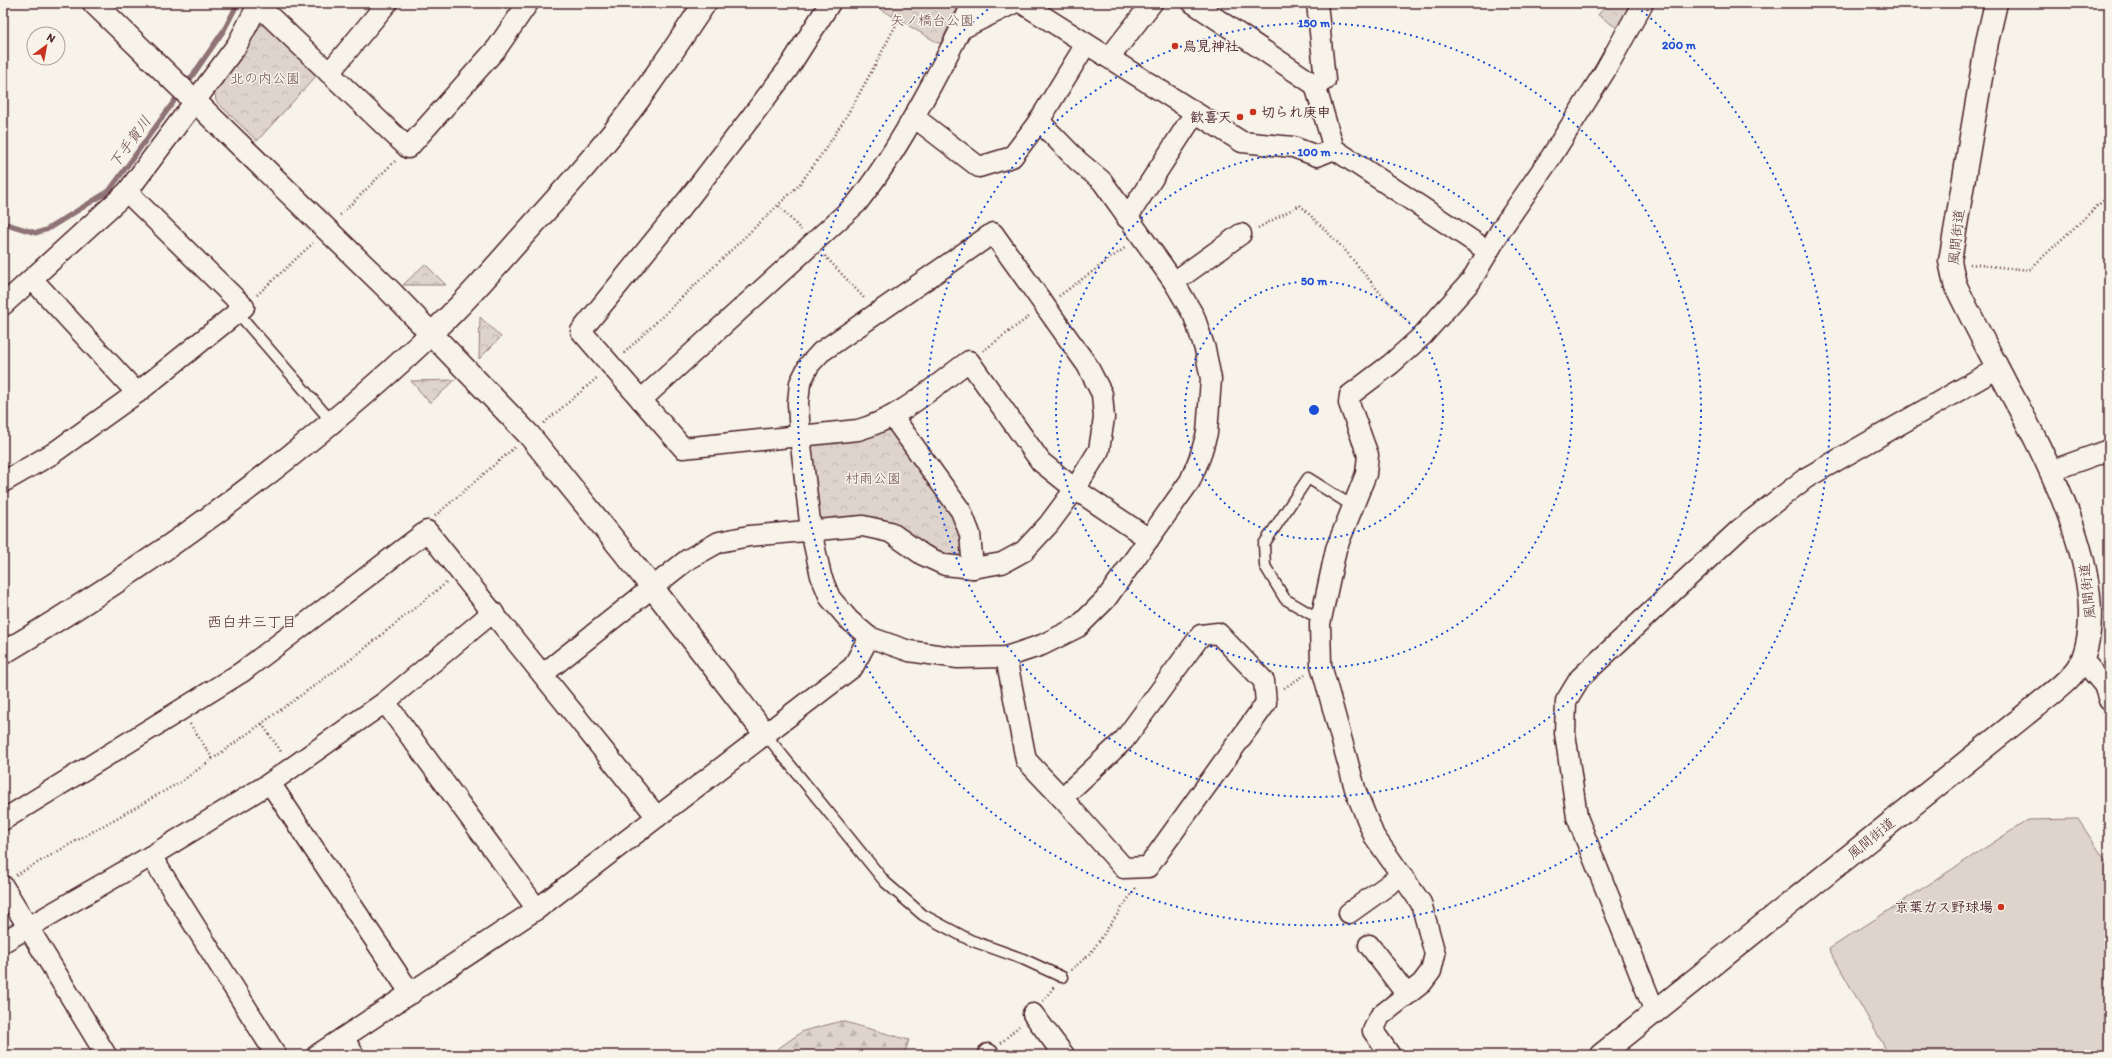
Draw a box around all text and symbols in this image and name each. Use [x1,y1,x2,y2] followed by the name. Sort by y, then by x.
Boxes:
[890,12,974,29] park label: 矢ノ橋台公園
[1298,16,1331,30] text: 150 m
[26,26,66,66] north arrow
[44,30,58,45] text: N
[1183,38,1239,55] place label: 鳥見神社
[1662,38,1697,52] text: 200 m
[1170,41,1180,51] marker: 鳥見神社
[230,70,300,87] park label: 北の内公園
[1261,104,1331,121] place label: 切られ庚申
[1248,107,1258,117] marker: 切られ庚申
[1190,109,1232,126] place label: 歓喜天
[105,112,155,172] water label: 下手賀川
[1235,112,1245,122] marker: 歓喜天
[1297,145,1331,159] text: 100 m
[1945,208,1968,266] street label: 風間街道
[1301,274,1328,288] text: 50 m
[1307,403,1321,417] centre of rings
[845,470,901,487] park label: 村雨公園
[2076,562,2099,620] street label: 風間街道
[207,613,297,631] district label: 西白井三丁目
[1844,814,1898,863] street label: 風間街道
[1895,899,1993,916] place label: 京葉ガス野球場
[1996,902,2006,912] marker: 京葉ガス野球場

